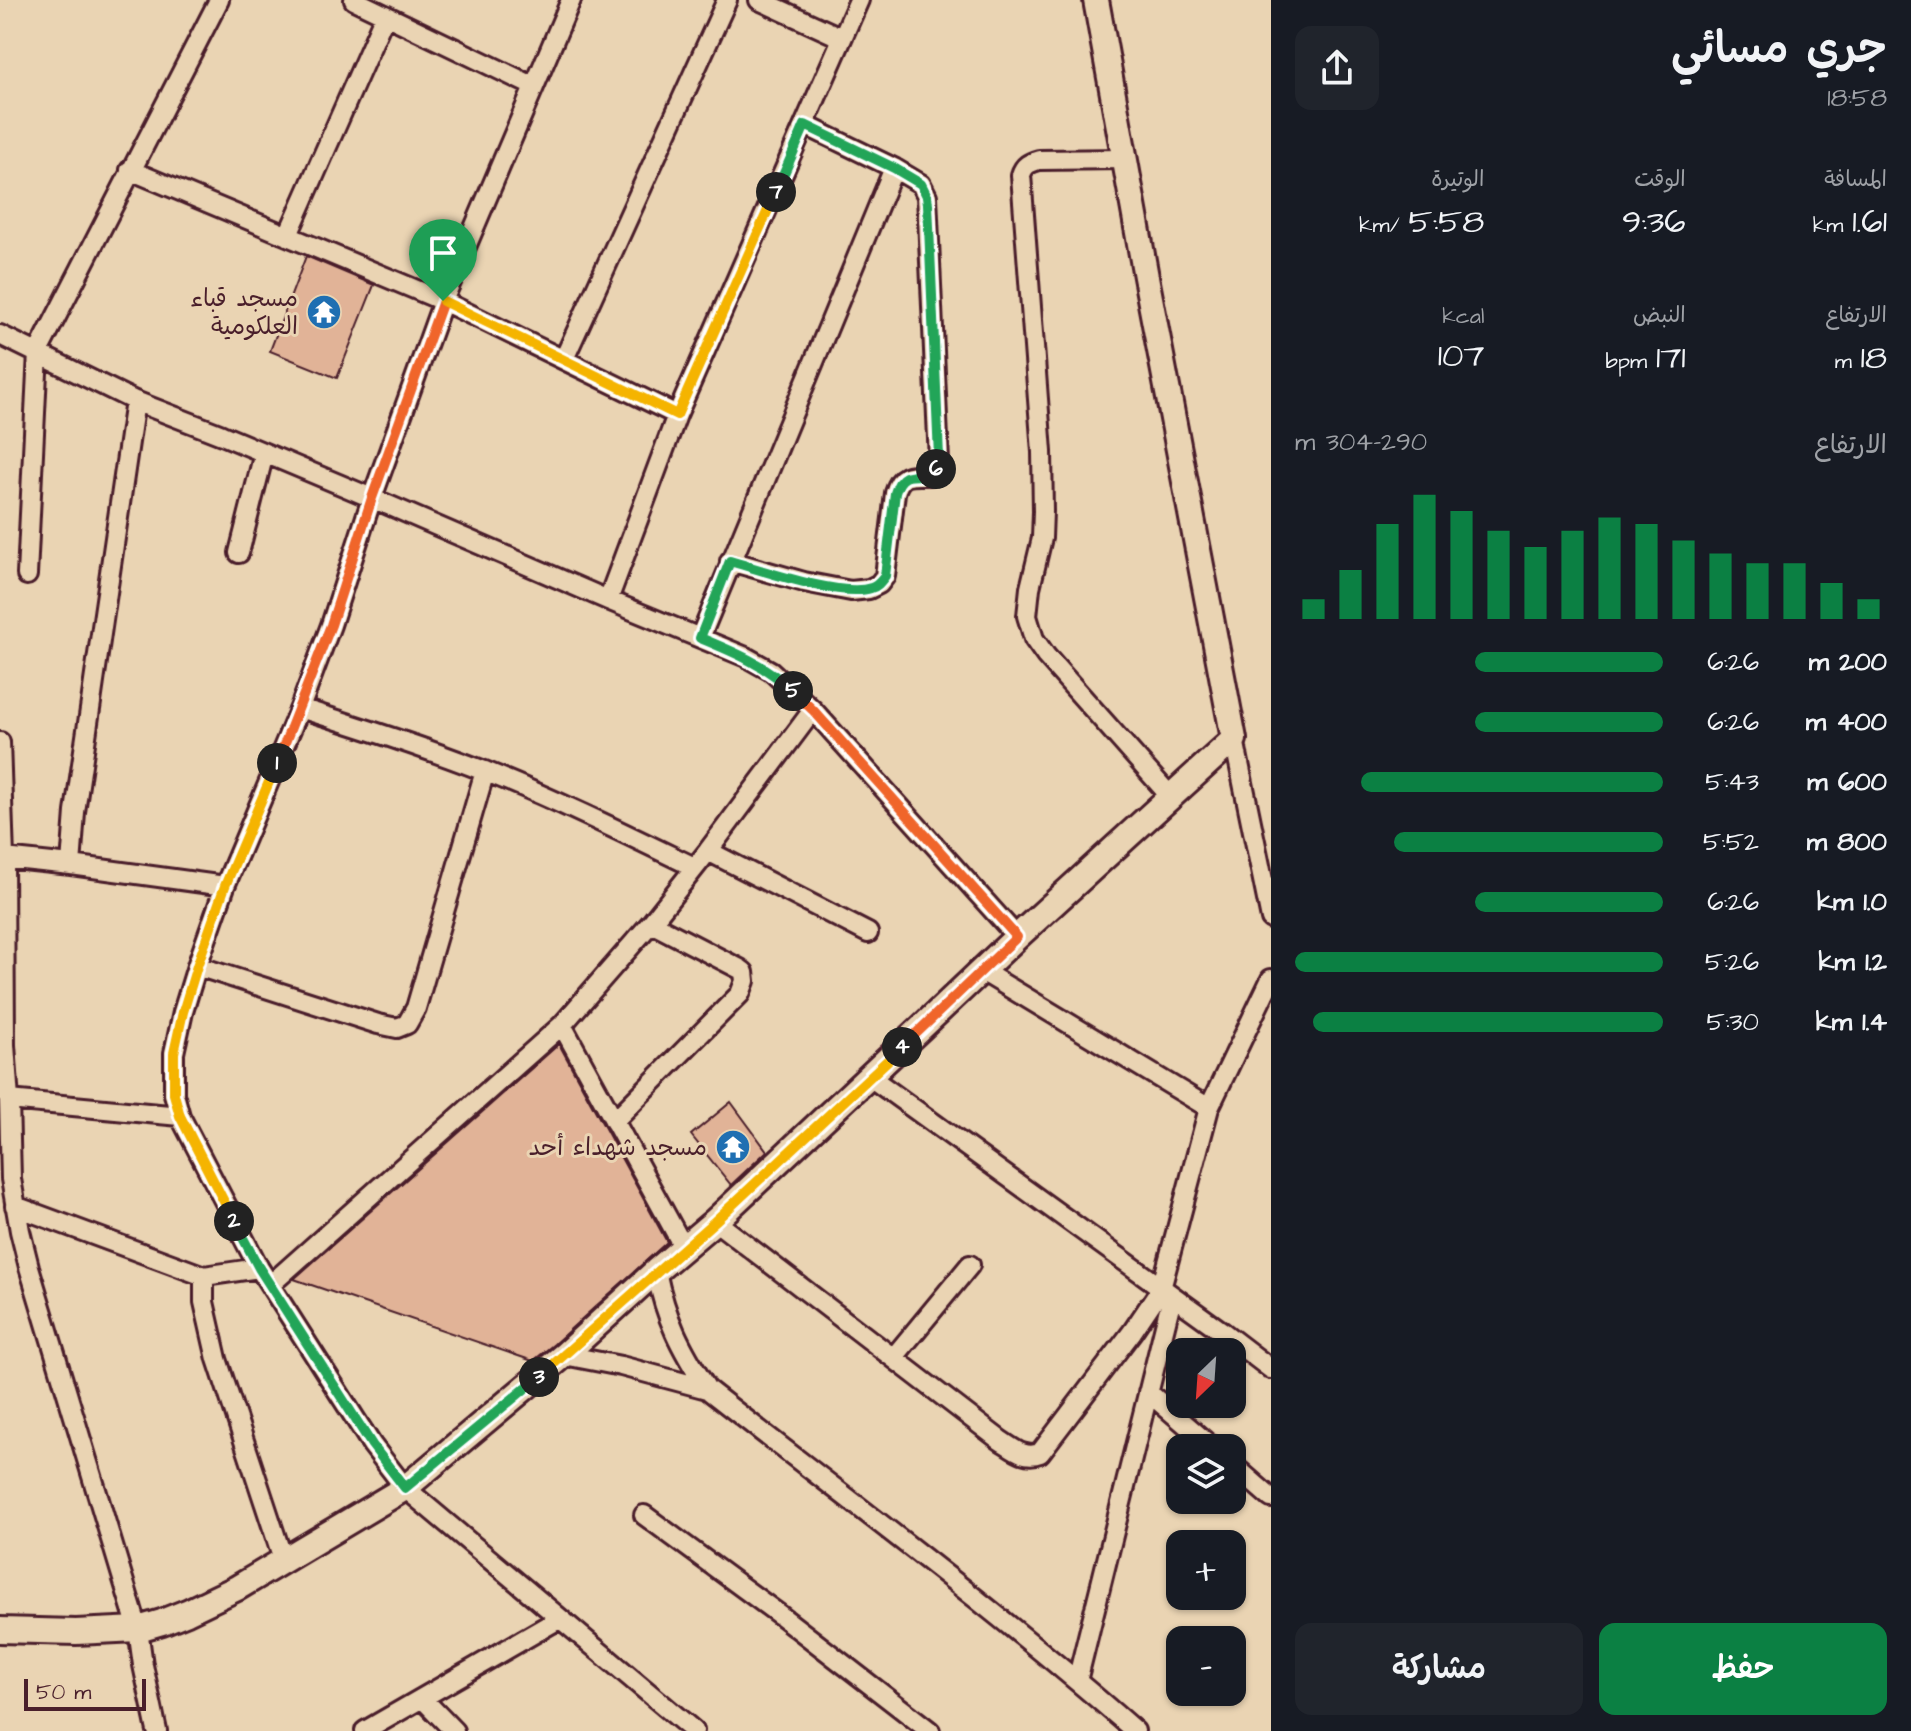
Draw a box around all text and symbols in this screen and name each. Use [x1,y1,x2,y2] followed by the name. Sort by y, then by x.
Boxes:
[1671,19,1887,80] text: جري مسائي
[1295,26,1379,110] button: share
[1827,80,1887,116] text: 18:58
[1431,164,1484,195] text: الوتيرة
[1634,164,1686,195] text: الوقت
[1824,164,1887,195] text: المسافة
[756,172,796,212] pin: 7
[769,176,783,207] text: 7
[1408,198,1484,246] text: 5:58
[1622,198,1686,246] text: 9:36
[1852,198,1887,246] text: 1.61
[1359,210,1408,241] text: /km
[1813,210,1852,241] text: km
[409,219,477,301] pin
[421,231,465,275] icon: arrive
[190,282,298,344] place label: مسجد قباء العلكومية
[305,293,343,331] temple icon: مسجد قباء العلكومية
[1633,300,1686,331] text: النبض
[1825,300,1887,331] text: الارتفاع
[1442,301,1484,332] text: kcal
[1438,332,1484,380] text: 107
[1656,334,1686,382] text: 171
[1861,334,1887,382] text: 18
[1606,346,1656,377] text: bpm
[1835,346,1861,377] text: m
[1295,424,1427,460] text: 290–304 m
[1814,427,1887,463] text: الارتفاع
[916,449,956,489] pin: 6
[929,453,943,484] text: 6
[1707,644,1759,680] text: 6:26
[1809,644,1887,680] text: 200 m
[773,671,813,711] pin: 5
[785,675,801,706] text: 5
[1707,704,1759,740] text: 6:26
[1806,704,1887,740] text: 400 m
[257,743,297,783] pin: 1
[276,747,278,778] text: 1
[1705,764,1759,800] text: 5:43
[1807,764,1887,800] text: 600 m
[1703,824,1759,860] text: 5:52
[1807,824,1887,860] text: 800 m
[1707,884,1759,920] text: 6:26
[1817,884,1887,920] text: 1.0 km
[1705,944,1759,980] text: 5:26
[1818,944,1887,980] text: 1.2 km
[1707,1004,1759,1040] text: 5:30
[1816,1004,1887,1040] text: 1.4 km
[882,1027,922,1067] pin: 4
[895,1031,909,1062] text: 4
[714,1128,752,1166] temple icon: مسجد شهداء أحد
[529,1131,707,1165] place label: مسجد شهداء أحد
[214,1201,254,1241] pin: 2
[228,1205,240,1236] text: 2
[1166,1338,1246,1418] north arrow
[1166,1338,1246,1706] map controls
[519,1357,559,1397] pin: 3
[533,1361,545,1392] text: 3
[1166,1434,1246,1514] button: layers
[1166,1530,1246,1610] button: +
[1295,1623,1583,1715] button: مشاركة
[1599,1623,1887,1715] button: حفظ
[1166,1626,1246,1706] button: −
[24,1675,146,1711] scale bar
[36,1677,91,1708] text: 50 m

